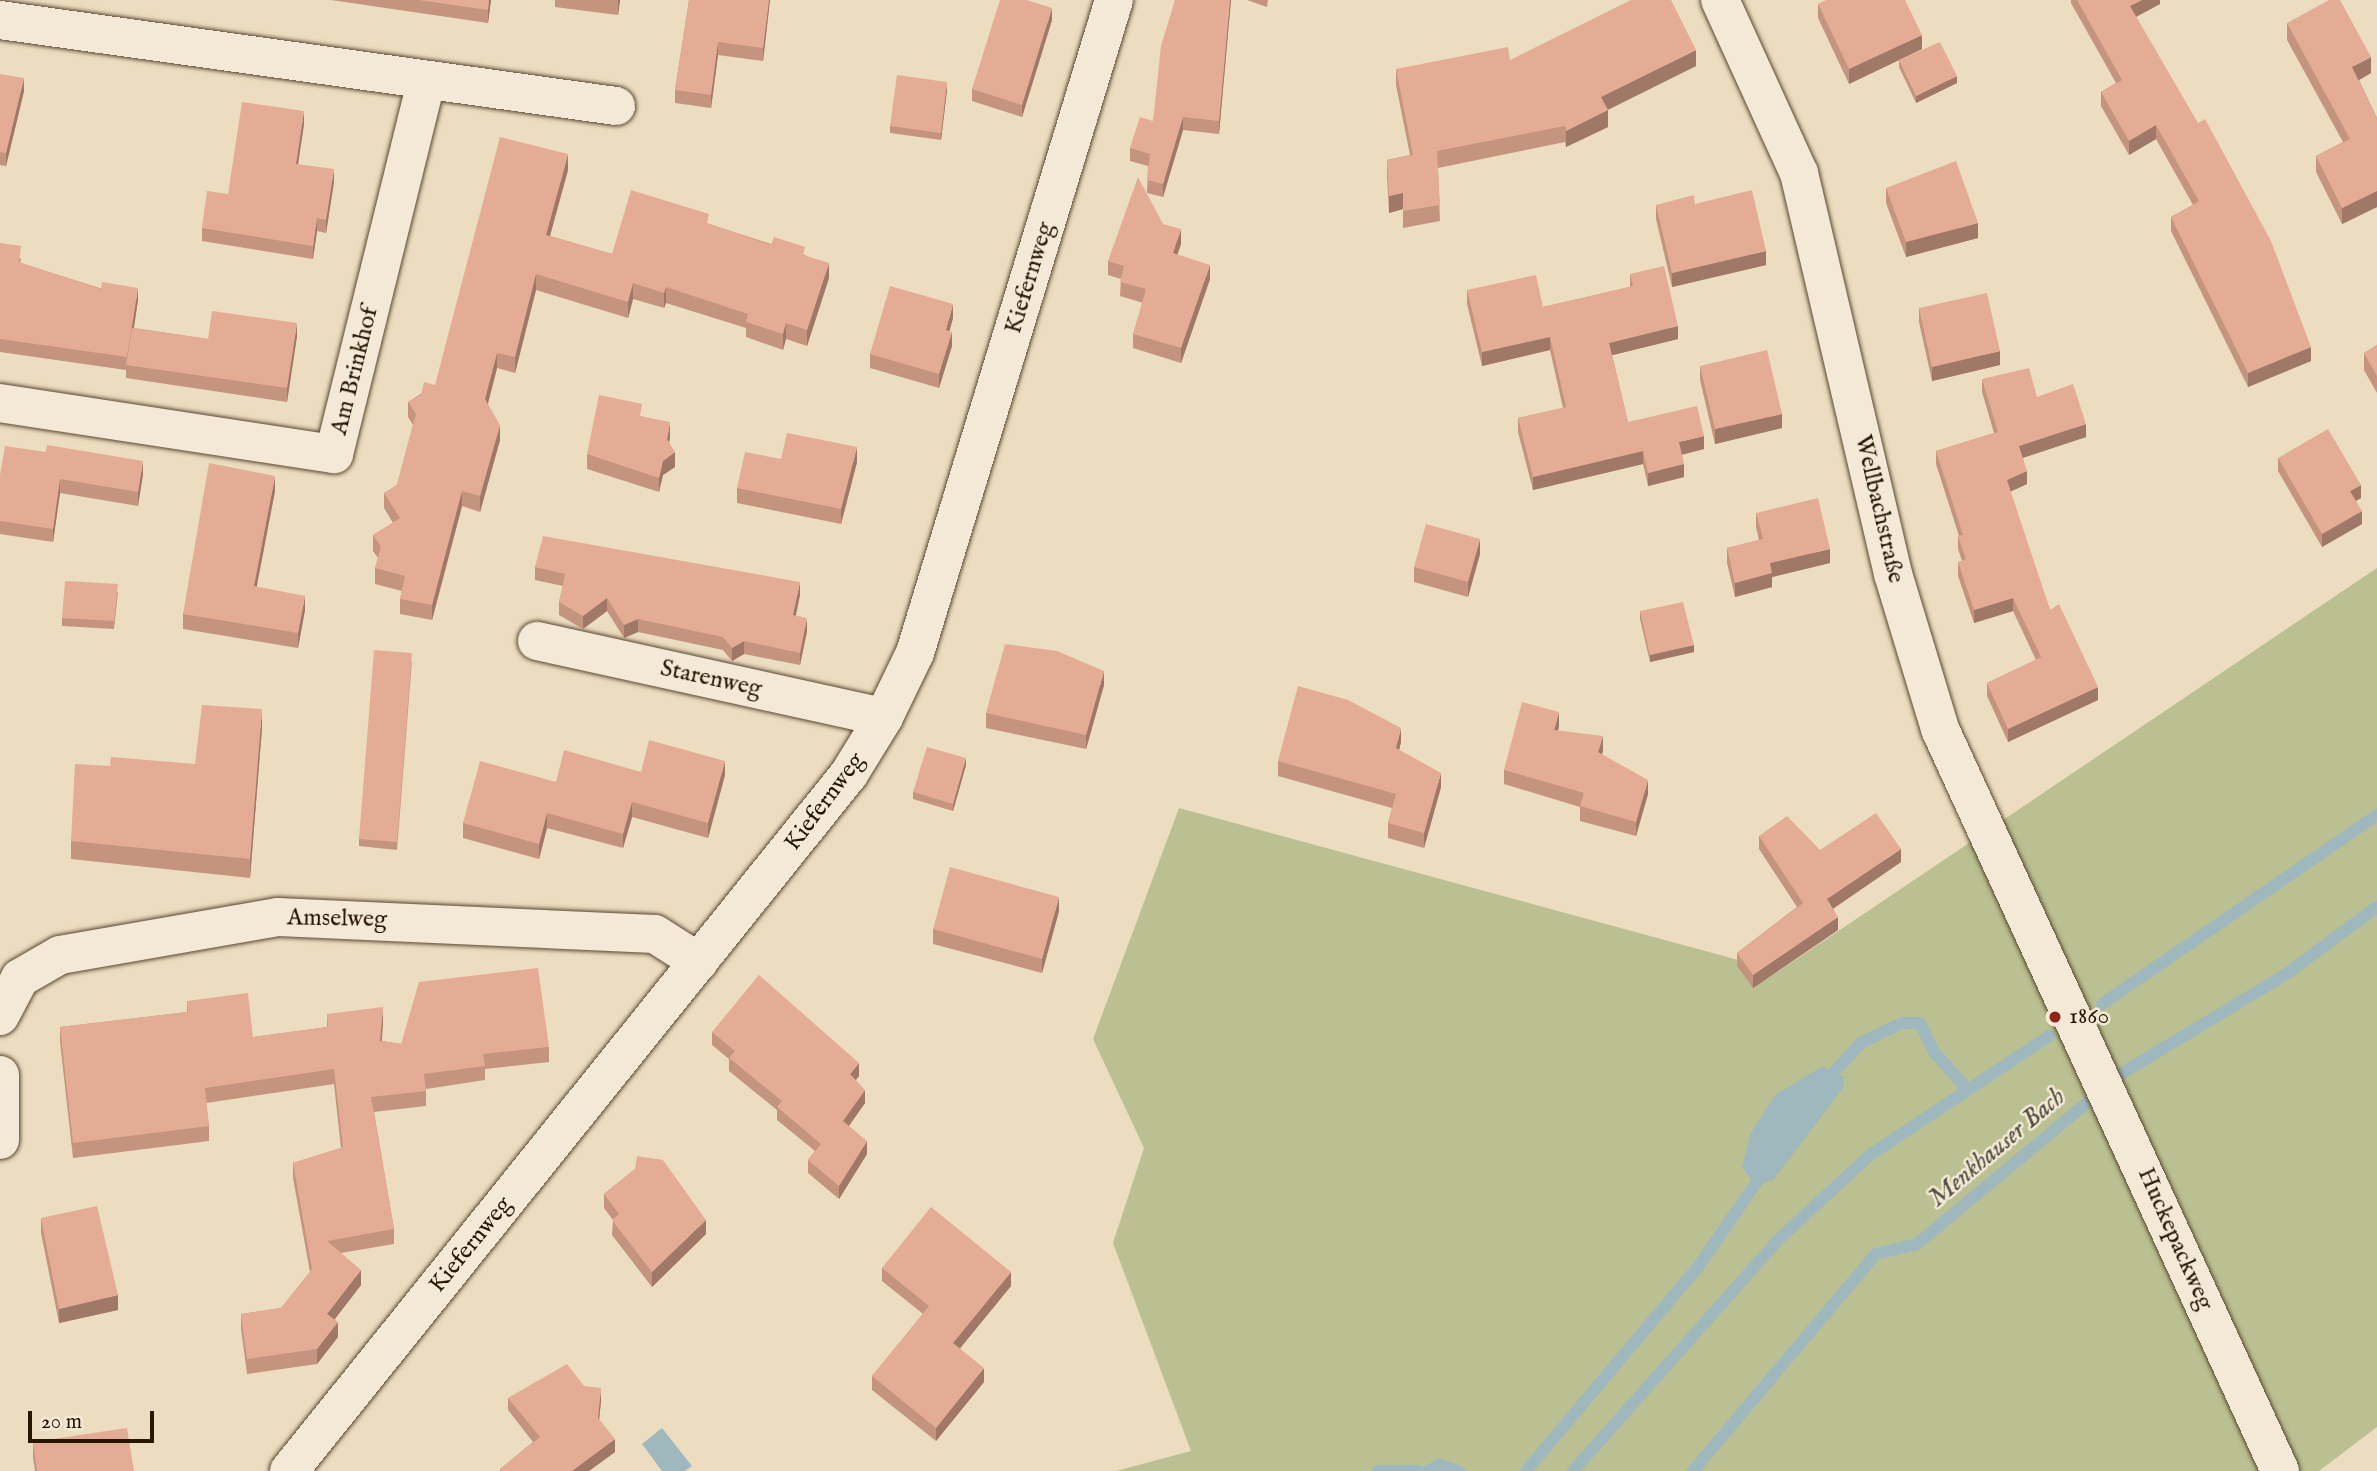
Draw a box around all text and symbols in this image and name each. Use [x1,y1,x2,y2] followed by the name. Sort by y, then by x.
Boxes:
[999,219,1061,337] street label: Kiefernweg
[325,304,385,438] street label: Am Brinkhof
[1848,432,1910,586] street label: Wellbachstraße
[658,654,764,704] street label: Starenweg
[779,747,871,857] street label: Kiefernweg
[287,904,387,934] street label: Amselweg
[2069,1003,2109,1031] place label: 1860
[2047,1009,2063,1025] marker: 1860
[1922,1082,2072,1214] water label: Menkhauser Bach
[2131,1163,2219,1315] street label: Huckepackweg
[424,1191,518,1299] street label: Kiefernweg
[32,1398,158,1442] scale bar
[41,1409,82,1436] text: 20 m

